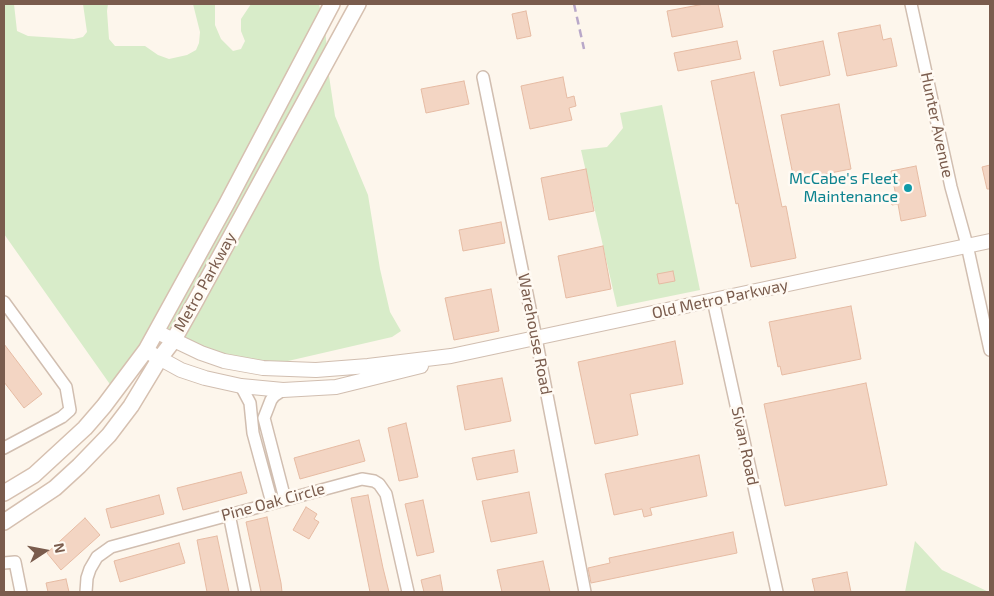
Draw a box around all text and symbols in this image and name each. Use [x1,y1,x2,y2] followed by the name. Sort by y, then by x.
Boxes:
[916,70,958,180] street label: Hunter Avenue
[789,169,898,207] place label: McCabe's Fleet Maintenance
[902,182,914,194] marker: McCabe's Fleet Maintenance
[170,229,240,335] street label: Metro Parkway
[514,272,556,396] street label: Warehouse Road
[650,275,790,323] street label: Old Metro Parkway
[727,405,763,487] street label: Sivan Road
[219,479,327,525] street label: Pine Oak Circle
[20,526,70,576] north arrow
[51,541,70,555] text: N

